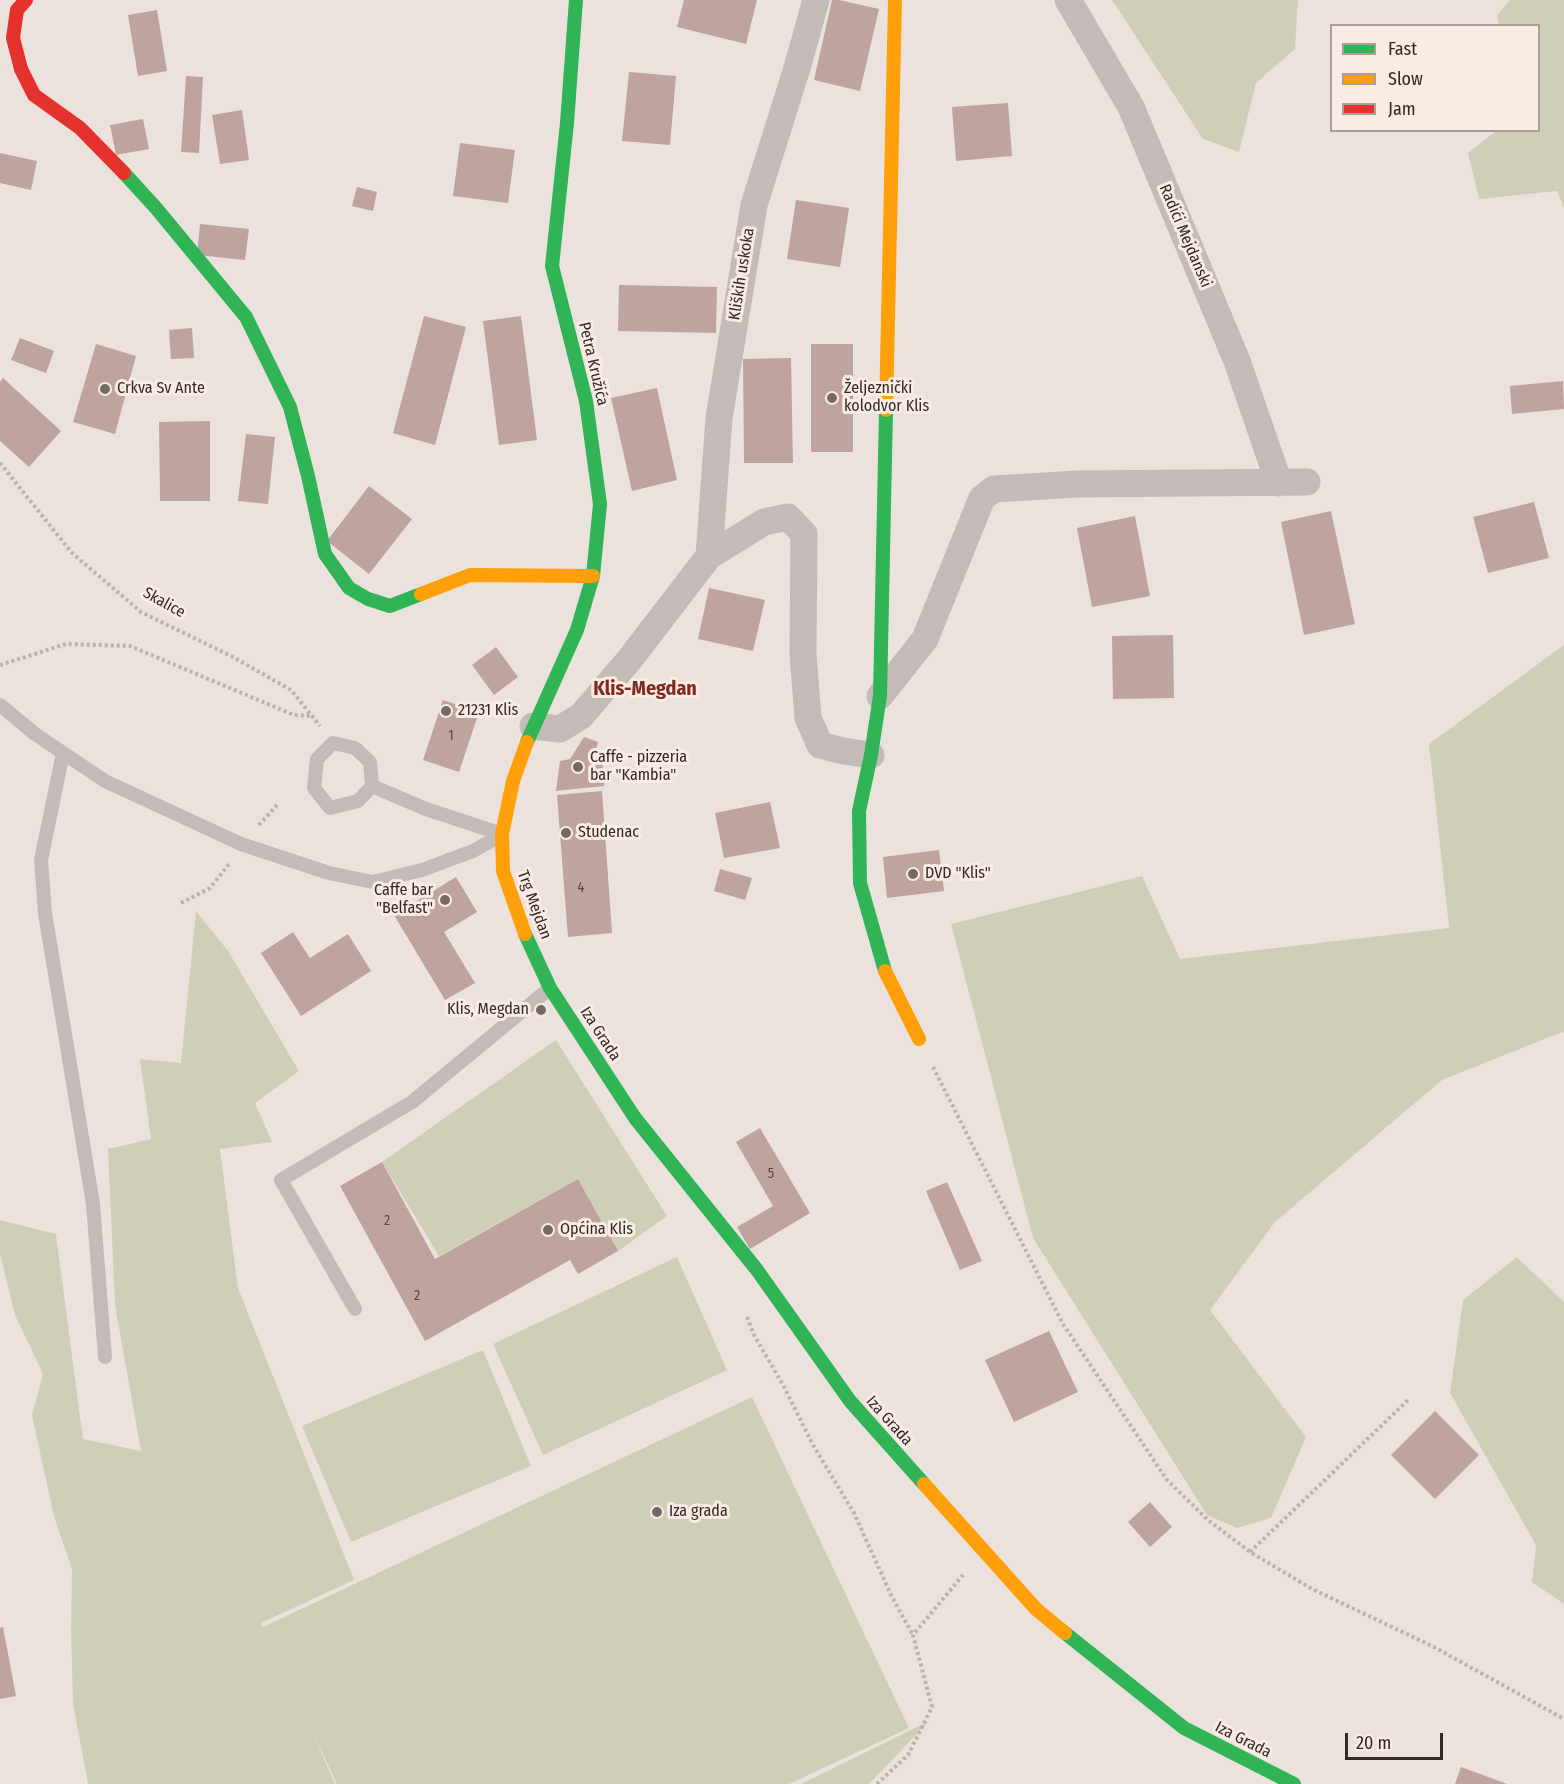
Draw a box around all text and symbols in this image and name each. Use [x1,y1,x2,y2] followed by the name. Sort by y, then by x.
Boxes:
[1330,24,1540,132] legend
[1388,38,1417,60] text: Fast
[1388,68,1423,90] text: Slow
[1388,98,1416,120] text: Jam
[1155,182,1215,290] street label: Radići Mejdanski
[725,226,759,322] street label: Kliških uskoka
[574,320,612,408] street label: Petra Kružića
[117,379,205,399] place label: Crkva Sv Ante
[844,379,929,417] place label: Željeznički kolodvor Klis
[98,382,112,396] marker: Crkva Sv Ante
[825,391,839,405] marker: Željeznički kolodvor Klis
[139,584,189,622] street label: Skalice
[593,677,697,701] district label: Klis-Megdan
[458,701,518,721] place label: 21231 Klis
[439,704,453,718] marker: 21231 Klis
[448,728,454,744] house number: 1
[590,748,687,786] place label: Caffe - pizzeria bar "Kambia"
[571,760,585,774] marker: Caffe - pizzeria bar "Kambia"
[578,823,639,843] place label: Studenac
[559,826,573,840] marker: Studenac
[925,864,991,884] place label: DVD "Klis"
[906,867,920,881] marker: DVD "Klis"
[513,868,555,942] street label: Trg Mejdan
[578,880,584,896] house number: 4
[374,881,433,919] place label: Caffe bar "Belfast"
[438,893,452,907] marker: Caffe bar "Belfast"
[447,1000,529,1020] place label: Klis, Megdan
[534,1003,548,1017] marker: Klis, Megdan
[575,1003,625,1065] street label: Iza Grada
[768,1166,774,1182] house number: 5
[384,1213,390,1229] house number: 2
[560,1220,633,1240] place label: Općina Klis
[541,1223,555,1237] marker: Općina Klis
[414,1288,420,1304] house number: 2
[862,1392,916,1450] street label: Iza Grada
[669,1502,728,1522] place label: Iza grada
[650,1505,664,1519] marker: Iza grada
[1212,1718,1274,1762] street label: Iza Grada
[1348,1721,1446,1759] scale bar
[1356,1732,1391,1754] text: 20 m

